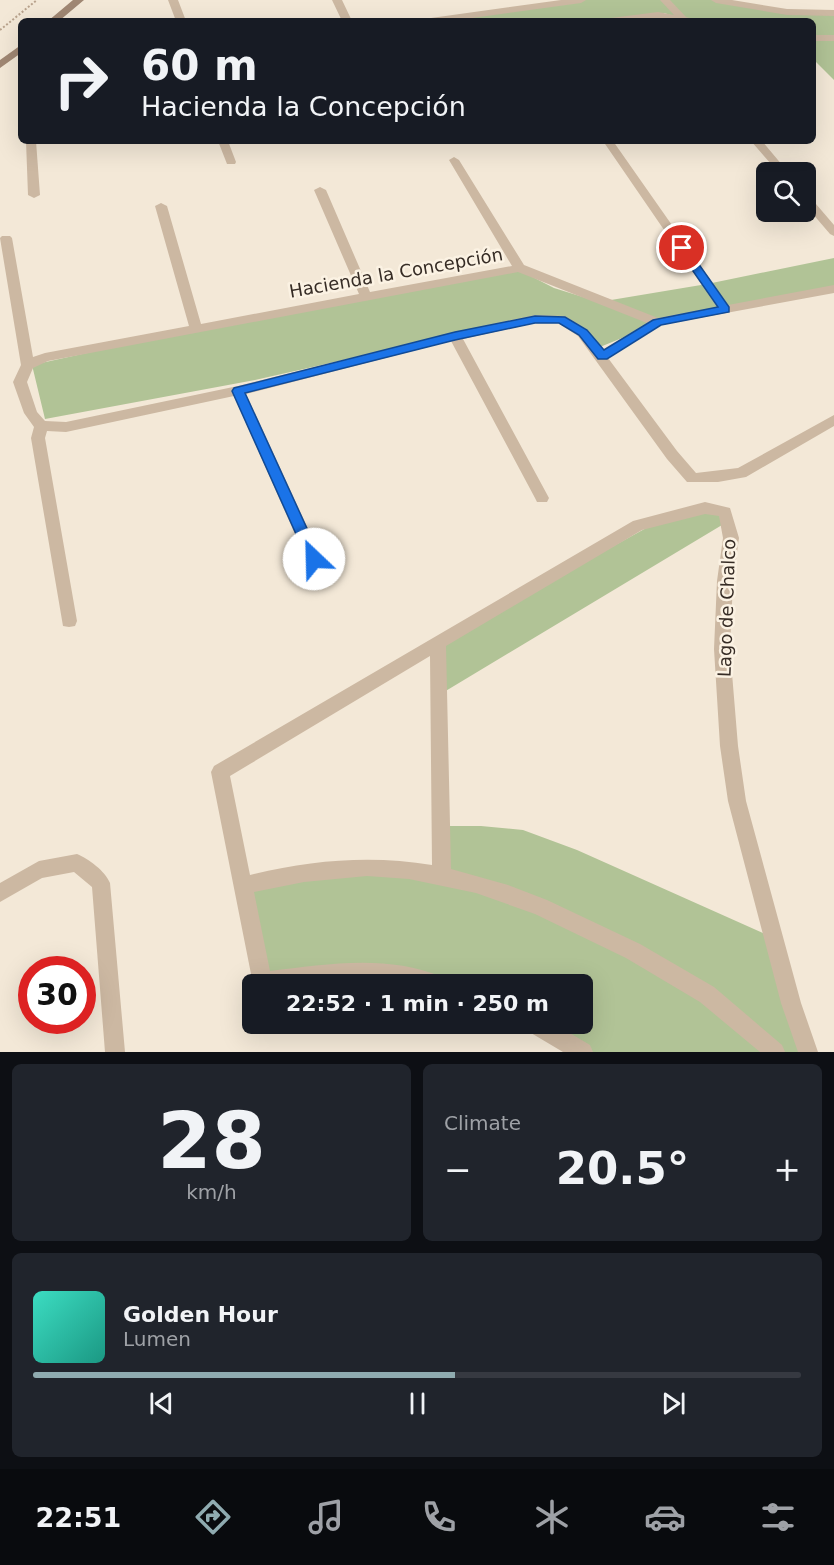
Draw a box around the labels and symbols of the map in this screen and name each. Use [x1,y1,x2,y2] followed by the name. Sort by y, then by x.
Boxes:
[656,222,707,273] pin
[287,243,504,302] street label: Hacienda la Concepción
[282,527,346,591] position arrow
[714,538,739,677] street label: Lago de Chalco
[18,956,96,1034] speed limit sign: 30

